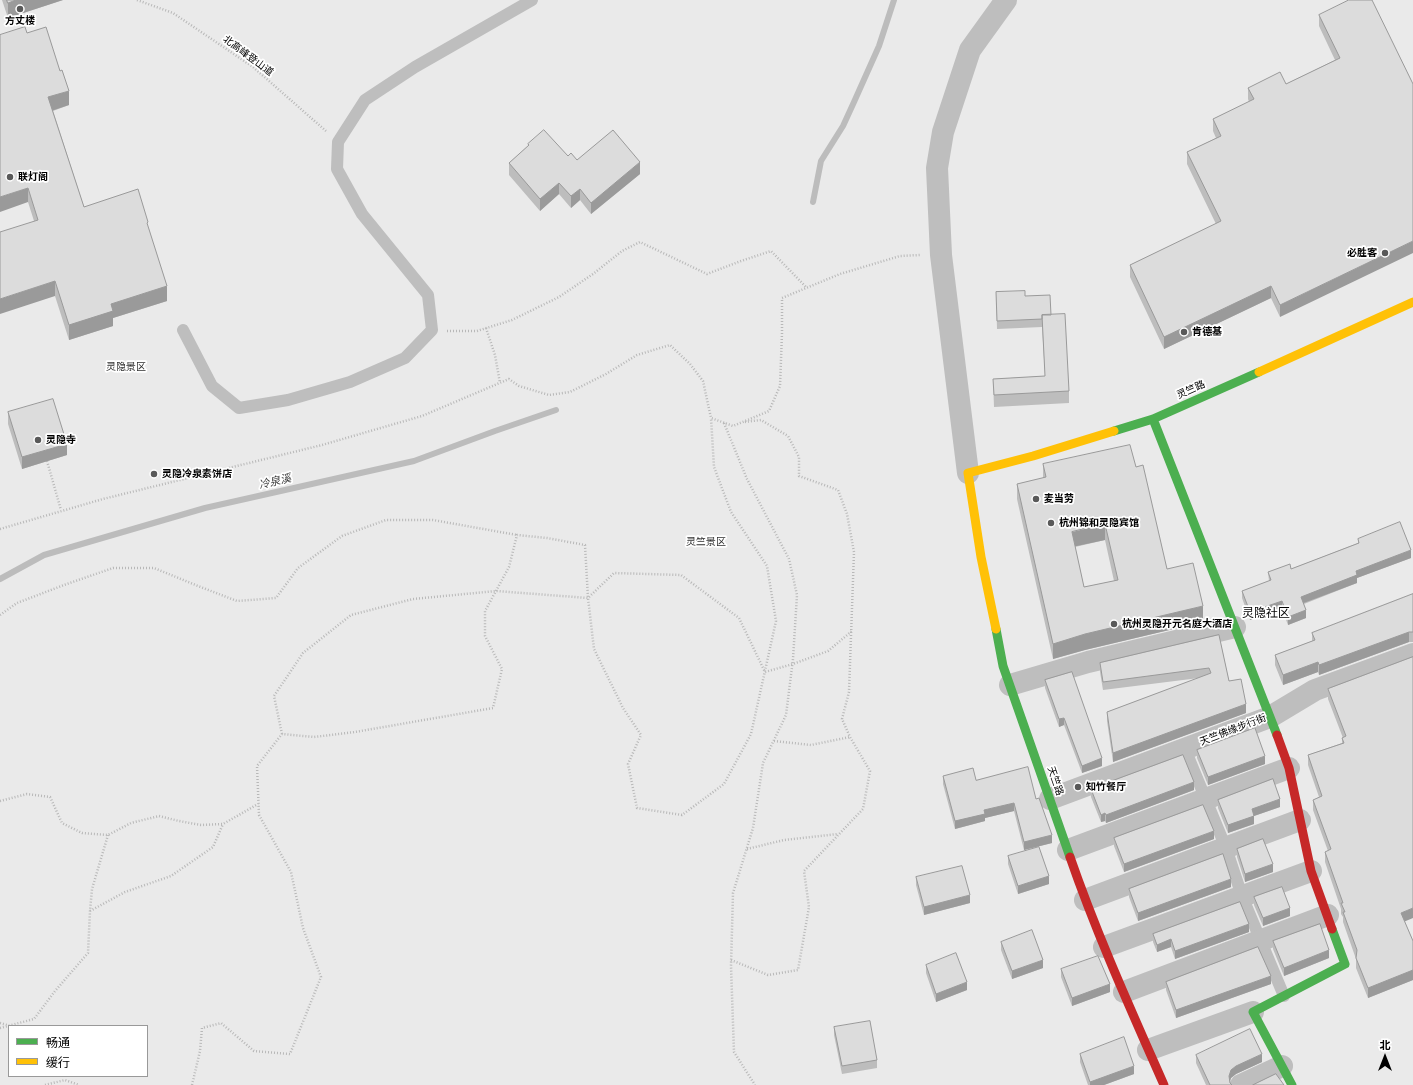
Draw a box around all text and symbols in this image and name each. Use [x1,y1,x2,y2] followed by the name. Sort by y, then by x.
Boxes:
[15,4,25,14] marker: 方丈楼
[5,15,35,27] place label: 方丈楼
[220,33,276,79] street label: 北高峰登山道
[18,171,48,183] place label: 联灯阁
[5,172,15,182] marker: 联灯阁
[1347,247,1377,259] place label: 必胜客
[1380,248,1390,258] marker: 必胜客
[1192,326,1222,338] place label: 肯德基
[1179,327,1189,337] marker: 肯德基
[106,361,146,373] park label: 灵隐景区
[1175,378,1207,402] street label: 灵竺路
[46,434,76,446] place label: 灵隐寺
[33,435,43,445] marker: 灵隐寺
[162,468,232,480] place label: 灵隐冷泉素饼店
[149,469,159,479] marker: 灵隐冷泉素饼店
[257,472,293,492] water label: 冷泉溪
[1044,493,1074,505] place label: 麦当劳
[1031,494,1041,504] marker: 麦当劳
[1059,517,1139,529] place label: 杭州锦和灵隐宾馆
[1046,518,1056,528] marker: 杭州锦和灵隐宾馆
[686,536,726,548] park label: 灵竺景区
[1242,607,1290,621] district label: 灵隐社区
[1122,618,1232,630] place label: 杭州灵隐开元名庭大酒店
[1109,619,1119,629] marker: 杭州灵隐开元名庭大酒店
[1198,712,1268,748] street label: 天竺佛缘步行街
[1044,765,1066,797] street label: 天竺路
[1086,781,1126,793] place label: 知竹餐厅
[1073,782,1083,792] marker: 知竹餐厅
[8,1025,148,1077] legend
[46,1035,70,1050] text: 畅通
[1365,1037,1405,1077] north arrow
[1380,1038,1391,1052] text: 北
[46,1055,70,1070] text: 缓行

